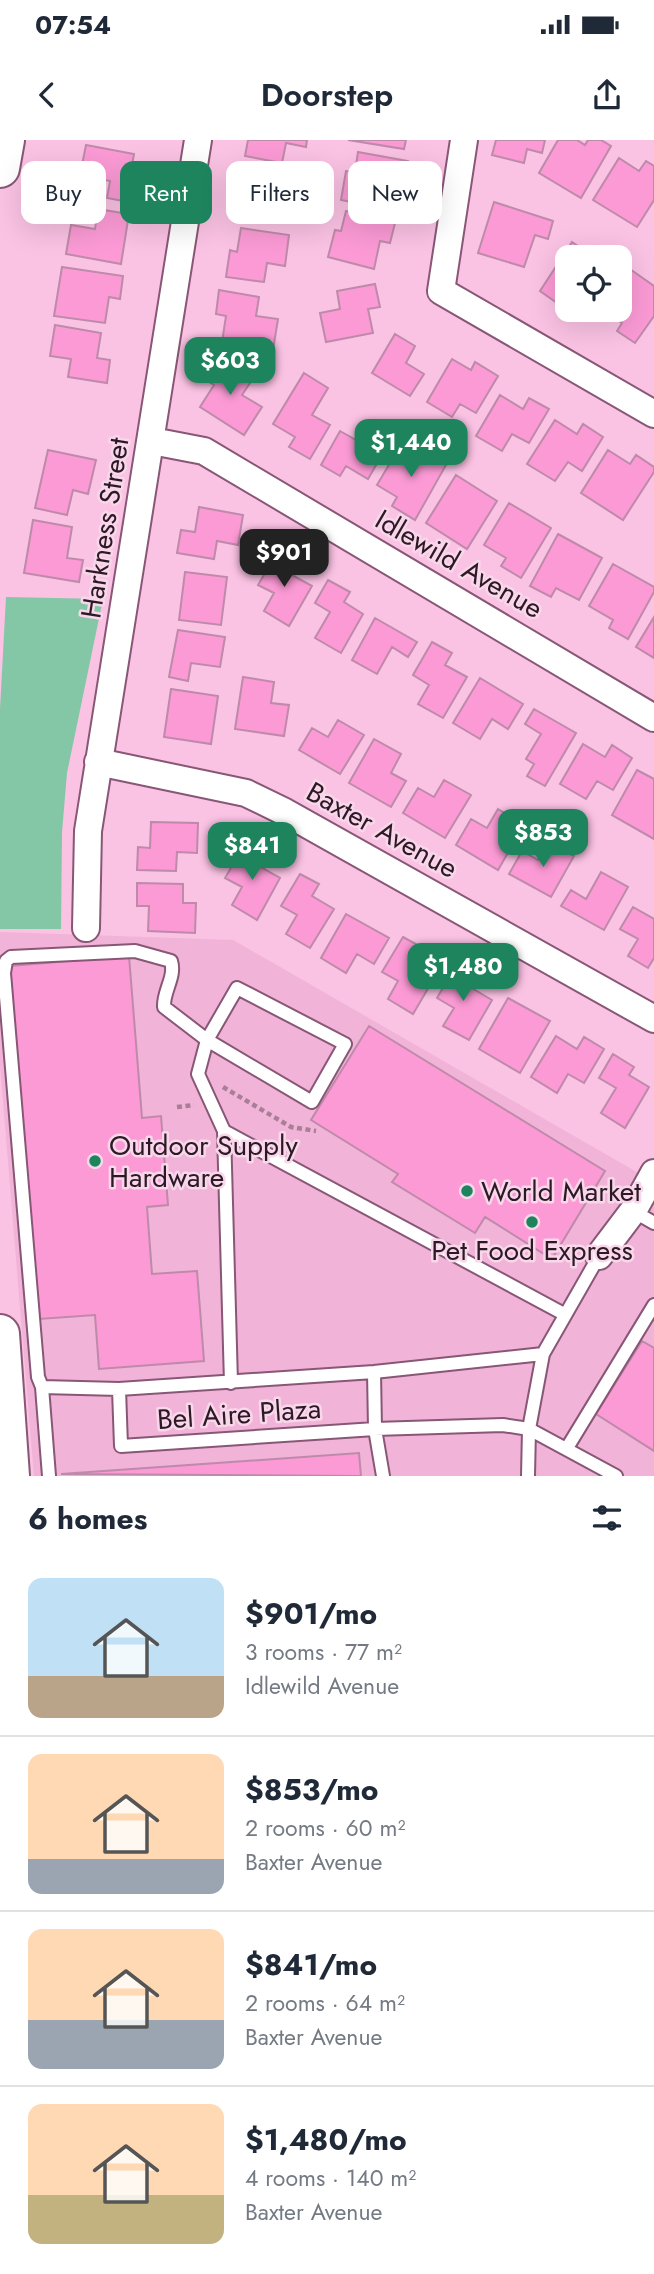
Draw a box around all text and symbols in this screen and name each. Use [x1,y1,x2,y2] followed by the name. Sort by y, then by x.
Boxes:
[35,6,111,44] text: 07:54
[261,72,393,118] text: Doorstep
[28,76,66,114] icon: back
[588,76,626,114] icon: share
[21,161,106,224] chip: Buy
[120,161,212,224] chip: Rent
[226,161,334,224] chip: Filters
[348,161,442,224] chip: New
[555,245,632,322] map controls
[555,245,632,322] button: locate
[189,338,271,397] pin: $603
[200,343,260,377] text: $603
[354,420,468,479] pin: $1,440
[371,425,451,459] text: $1,440
[70,434,140,621] street label: Harkness Street
[368,499,550,629] street label: Idlewild Avenue
[243,530,325,589] pin: $901
[256,535,312,569] text: $901
[299,772,465,888] street label: Baxter Avenue
[502,810,584,869] pin: $853
[514,815,572,849] text: $853
[211,822,293,882] pin: $841
[224,828,280,862] text: $841
[406,944,520,1003] pin: $1,480
[423,949,503,983] text: $1,480
[109,1125,298,1198] place label: Outdoor Supply Hardware
[87,1153,103,1169] marker: Outdoor Supply Hardware
[481,1171,641,1212] place label: World Market
[459,1183,475,1199] marker: World Market
[524,1214,540,1230] marker: Pet Food Express
[431,1230,633,1271] place label: Pet Food Express
[156,1388,322,1440] street label: Bel Aire Plaza
[28,1497,147,1540] text: 6 homes
[588,1499,626,1537] icon: filters
[245,1592,377,1635] text: $901/mo
[84,1606,168,1690] icon: home
[245,1635,402,1669] text: 3 rooms · 77 m²
[245,1669,399,1703] text: Idlewild Avenue
[245,1768,378,1811] text: $853/mo
[84,1782,168,1866] icon: home
[245,1811,405,1845] text: 2 rooms · 60 m²
[245,1845,382,1879] text: Baxter Avenue
[245,1943,377,1986] text: $841/mo
[84,1957,168,2041] icon: home
[245,1986,405,2020] text: 2 rooms · 64 m²
[245,2020,382,2054] text: Baxter Avenue
[245,2118,407,2161] text: $1,480/mo
[84,2132,168,2216] icon: home
[245,2161,416,2195] text: 4 rooms · 140 m²
[245,2195,382,2229] text: Baxter Avenue

